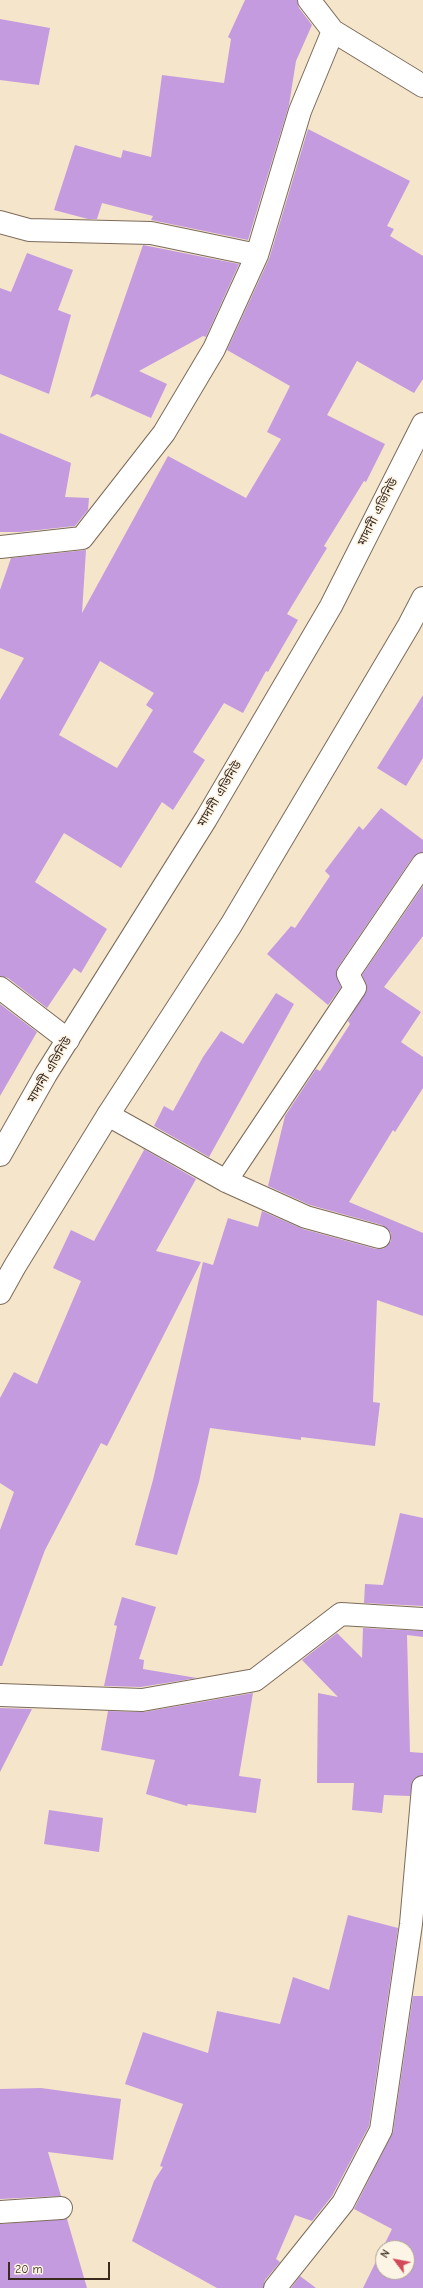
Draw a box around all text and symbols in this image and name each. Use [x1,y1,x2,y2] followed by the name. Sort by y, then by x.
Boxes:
[355,476,401,548] street label: মাদানী এভিনিউ
[195,759,245,829] street label: মাদানী এভিনিউ
[25,1035,75,1105] street label: মাদানী এভিনিউ
[375,2240,415,2280] north arrow
[378,2247,393,2260] text: N
[10,2254,112,2280] scale bar
[15,2262,43,2276] text: 20 m

